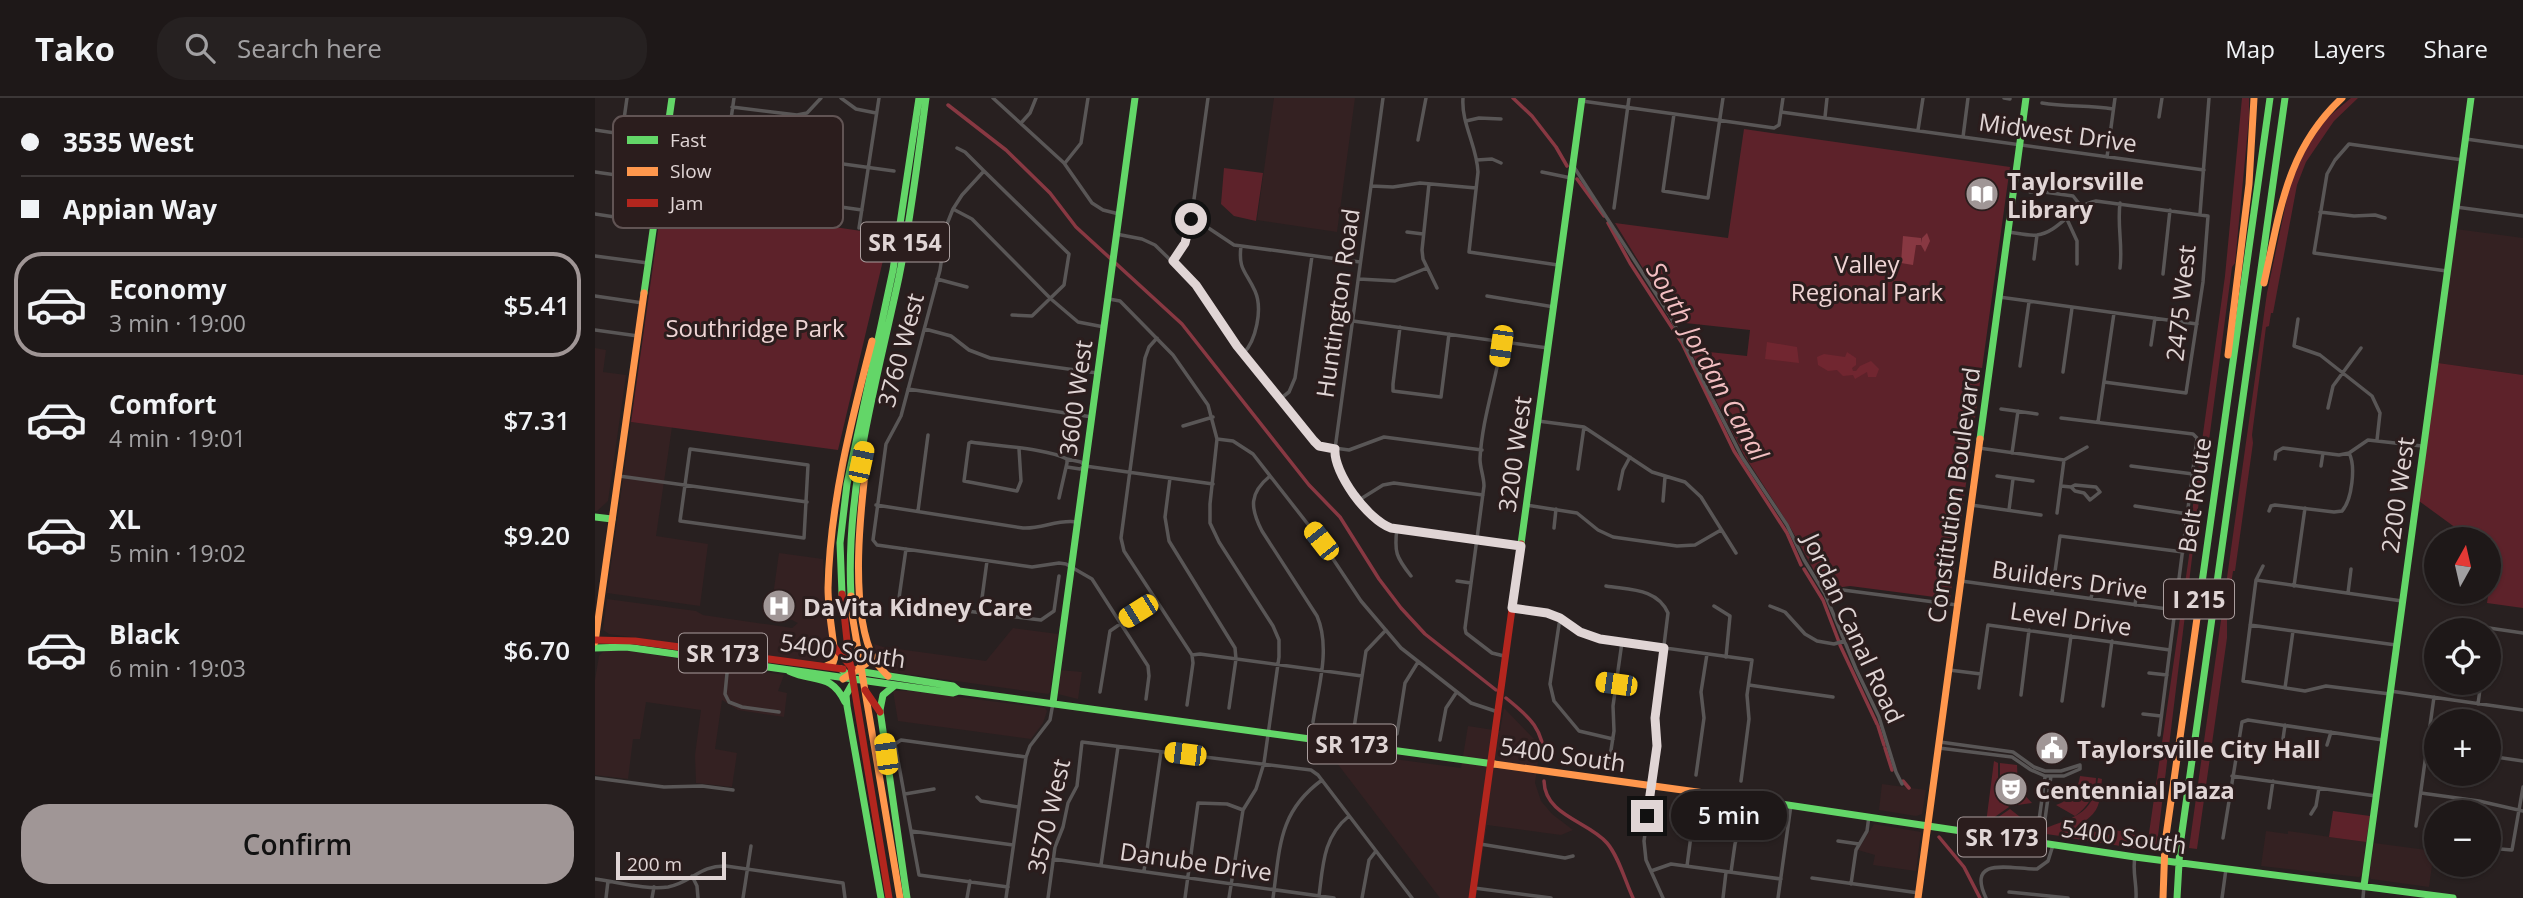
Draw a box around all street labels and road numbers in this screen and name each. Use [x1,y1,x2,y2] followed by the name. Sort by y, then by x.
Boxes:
[1977,105,2139,159] street label: Midwest Drive
[1307,206,1367,400] street label: Huntington Road
[861,223,949,262] road number: SR 154
[2157,243,2203,363] street label: 2475 West
[869,289,931,411] street label: 3760 West
[1051,338,1099,458] street label: 3600 West
[1919,365,1987,625] street label: Constitution Boulevard
[1490,394,1538,514] street label: 3200 West
[2170,435,2218,555] street label: Belt Route
[2373,435,2421,555] street label: 2200 West
[1795,526,1912,728] street label: Jordan Canal Road
[1990,552,2150,606] street label: Builders Drive
[2164,579,2234,618] road number: I 215
[2008,593,2134,643] street label: Level Drive
[778,625,908,675] street label: 5400 South
[679,634,767,673] road number: SR 173
[1308,724,1396,764] road number: SR 173
[1498,729,1628,779] street label: 5400 South
[1019,755,1077,877] street label: 3570 West
[2059,811,2189,861] street label: 5400 South
[1958,818,2046,856] road number: SR 173
[1118,834,1274,888] street label: Danube Drive

